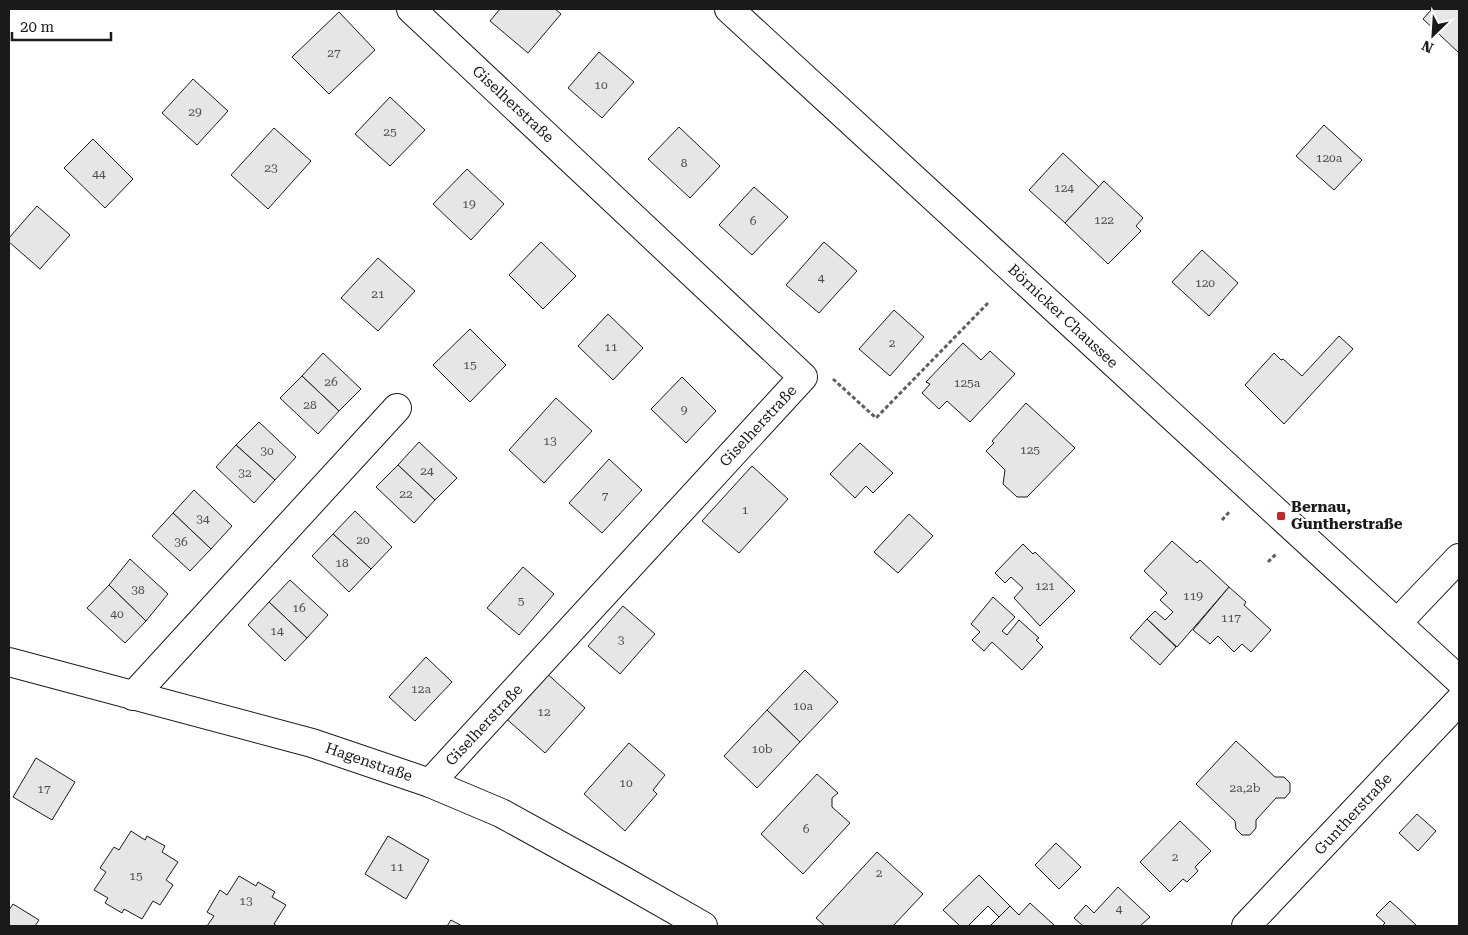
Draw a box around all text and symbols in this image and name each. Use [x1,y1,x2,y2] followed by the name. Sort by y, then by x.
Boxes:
[12,10,111,42] scale bar
[1408,10,1458,60] north arrow
[20,18,55,36] text: 20 m
[1419,37,1436,56] text: N
[327,46,341,60] house number: 27
[469,62,557,146] street label: Giselherstraße
[594,78,608,92] house number: 10
[188,105,202,119] house number: 29
[383,125,397,139] house number: 25
[1316,151,1343,165] house number: 120a
[681,156,688,170] house number: 8
[264,161,278,175] house number: 23
[92,167,106,181] house number: 44
[1054,181,1074,195] house number: 124
[462,197,476,211] house number: 19
[1094,213,1114,227] house number: 122
[750,214,757,228] house number: 6
[1004,260,1122,372] street label: Börnicker Chaussee
[818,271,825,285] house number: 4
[1195,276,1215,290] house number: 120
[371,287,385,301] house number: 21
[889,336,896,350] house number: 2
[604,340,618,354] house number: 11
[463,358,477,372] house number: 15
[324,375,338,389] house number: 26
[954,376,981,390] house number: 125a
[716,382,800,470] street label: Giselherstraße
[303,398,317,412] house number: 28
[681,403,688,417] house number: 9
[543,434,557,448] house number: 13
[1020,443,1040,457] house number: 125
[260,444,274,458] house number: 30
[420,464,434,478] house number: 24
[238,466,252,480] house number: 32
[399,487,413,501] house number: 22
[602,489,609,503] house number: 7
[1291,498,1403,533] place label: Bernau, Guntherstraße
[742,503,749,517] house number: 1
[1275,510,1287,522] marker: Bernau, Guntherstraße
[196,512,210,526] house number: 34
[356,533,370,547] house number: 20
[174,535,188,549] house number: 36
[335,556,349,570] house number: 18
[1035,579,1055,593] house number: 121
[131,583,145,597] house number: 38
[1183,589,1203,603] house number: 119
[518,594,525,608] house number: 5
[292,601,306,615] house number: 16
[110,607,124,621] house number: 40
[1221,611,1241,625] house number: 117
[270,624,284,638] house number: 14
[618,633,625,647] house number: 3
[442,681,526,769] street label: Giselherstraße
[411,682,431,696] house number: 12a
[793,699,813,713] house number: 10a
[537,705,551,719] house number: 12
[323,739,415,785] street label: Hagenstraße
[751,742,773,756] house number: 10b
[1311,769,1395,859] street label: Guntherstraße
[619,776,633,790] house number: 10
[1229,781,1261,795] house number: 2a,2b
[37,782,51,796] house number: 17
[803,822,810,836] house number: 6
[1172,850,1179,864] house number: 2
[390,860,404,874] house number: 11
[876,866,883,880] house number: 2
[129,869,143,883] house number: 15
[239,894,253,908] house number: 13
[1116,902,1123,916] house number: 4

